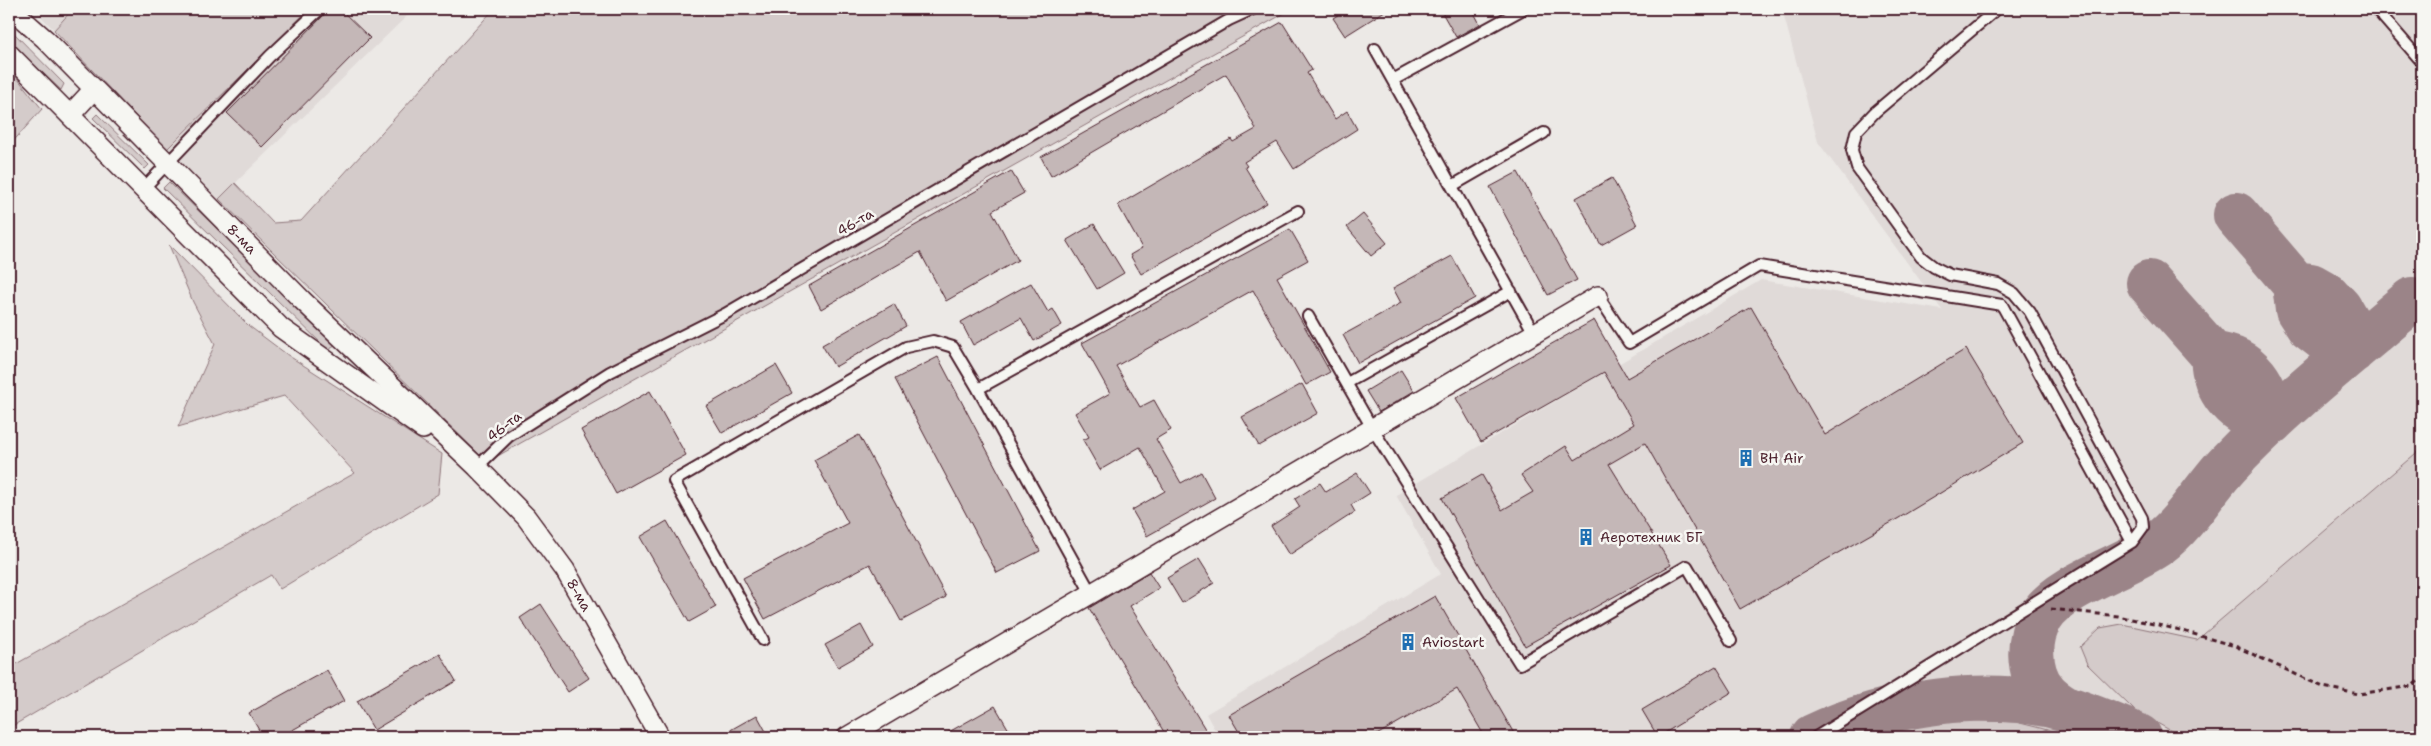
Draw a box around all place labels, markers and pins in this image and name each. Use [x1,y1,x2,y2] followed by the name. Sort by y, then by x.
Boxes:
[1736,448,1756,468] building icon: BH Air
[1760,449,1804,467] place label: BH Air
[1576,527,1596,547] building icon: Аеротехник БГ
[1600,528,1703,546] place label: Аеротехник БГ
[1398,632,1418,652] building icon: Aviostart
[1422,633,1485,651] place label: Aviostart

